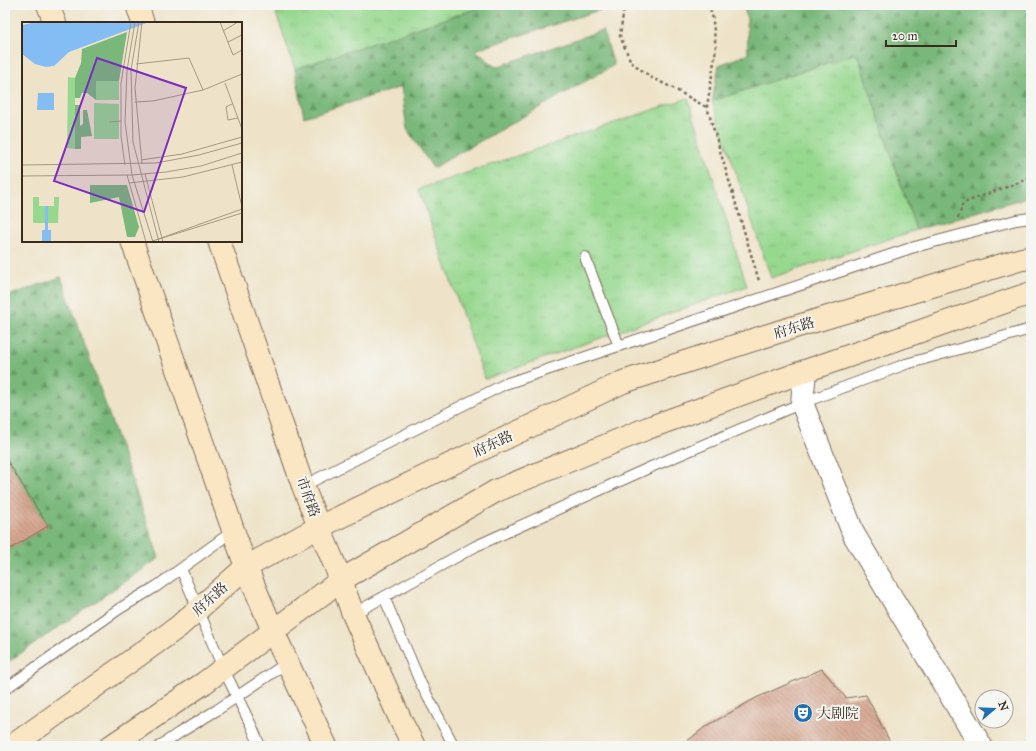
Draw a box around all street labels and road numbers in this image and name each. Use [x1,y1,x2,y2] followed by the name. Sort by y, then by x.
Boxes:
[771,314,817,342] street label: 府东路
[470,427,516,461] street label: 府东路
[293,474,323,520] street label: 市府路
[189,579,231,619] street label: 府东路

